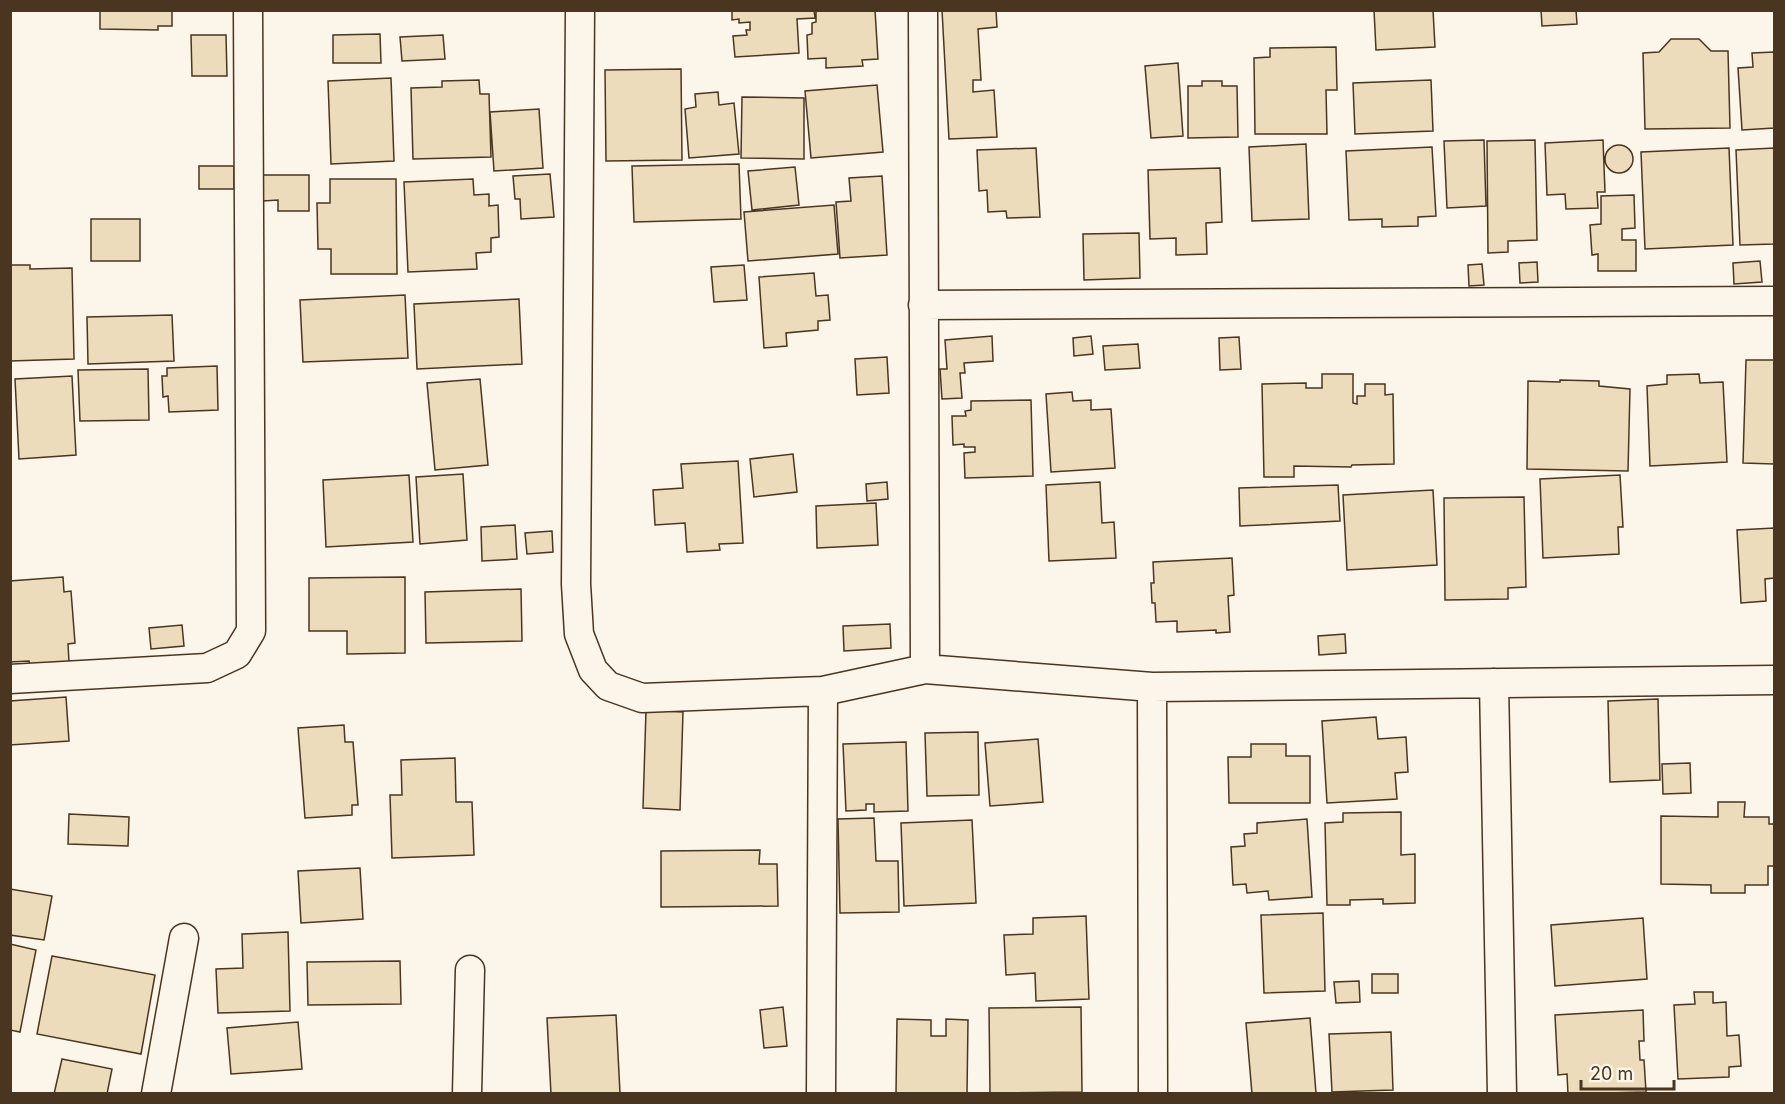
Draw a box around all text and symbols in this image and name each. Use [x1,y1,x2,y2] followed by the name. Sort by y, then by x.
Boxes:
[1581,1053,1674,1091] scale bar
[1590,1063,1633,1084] text: 20 m

